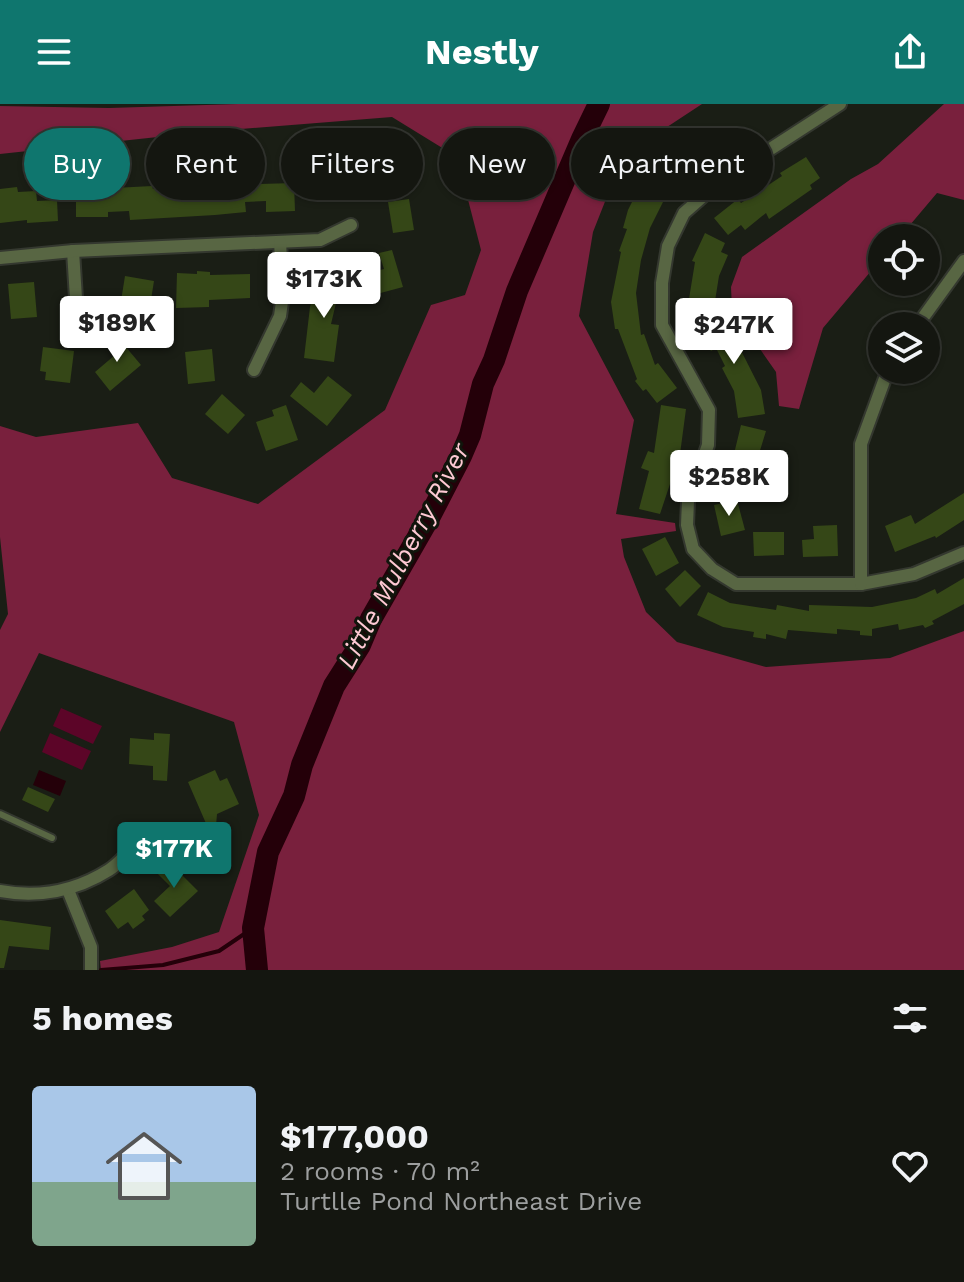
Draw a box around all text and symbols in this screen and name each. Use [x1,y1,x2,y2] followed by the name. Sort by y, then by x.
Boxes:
[32,30,76,74] icon: menu
[888,30,932,74] icon: share
[425,31,539,73] text: Nestly
[24,128,130,200] chip: Buy
[146,128,265,200] chip: Rent
[281,128,423,200] chip: Filters
[439,128,555,200] chip: New
[571,128,773,200] chip: Apartment
[868,224,940,384] map controls
[868,224,940,296] button: locate
[268,252,380,320] pin: $173K
[285,263,363,293] text: $173K
[61,296,173,364] pin: $189K
[678,298,790,366] pin: $247K
[78,307,156,337] text: $189K
[693,309,775,339] text: $247K
[868,312,940,384] button: layers
[331,437,476,674] water label: Little Mulberry River
[673,450,785,518] pin: $258K
[688,461,770,491] text: $258K
[118,822,230,890] pin: $177K
[135,833,213,863] text: $177K
[888,996,932,1040] icon: filters
[32,998,173,1038] text: 5 homes
[280,1116,429,1156] text: $177,000
[96,1118,192,1214] icon: home
[888,1144,932,1188] icon: heart
[280,1156,480,1186] text: 2 rooms · 70 m²
[280,1186,642,1216] text: Turtlle Pond Northeast Drive

